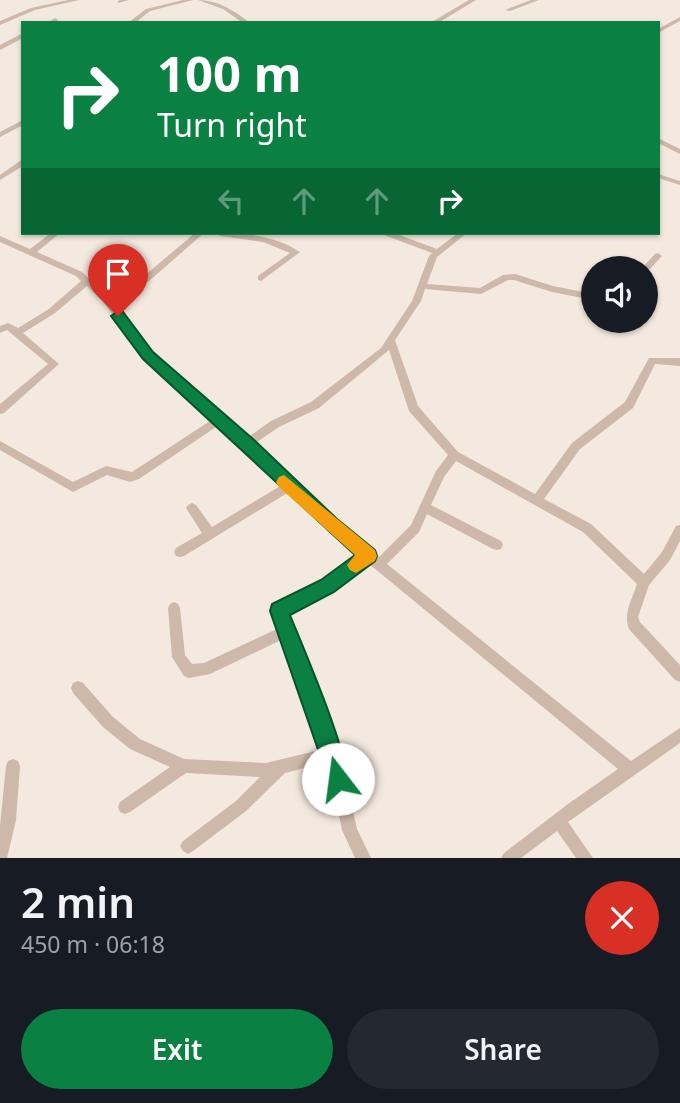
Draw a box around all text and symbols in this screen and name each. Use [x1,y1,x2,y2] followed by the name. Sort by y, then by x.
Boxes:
[157,40,302,106] text: 100 m
[42,49,133,140] icon: right
[157,103,307,146] text: Turn right
[212,182,250,220] icon: left
[285,182,323,220] icon: ahead
[358,182,396,220] icon: ahead
[431,182,469,220] icon: right
[88,244,148,316] pin
[99,255,137,293] icon: arrive
[581,256,658,333] map controls
[581,256,658,333] button: sound
[301,742,375,816] position arrow
[21,873,135,930] text: 2 min
[585,881,659,955] button: close
[21,928,165,960] text: 450 m · 06:18
[21,1009,333,1089] button: Exit
[347,1009,659,1089] button: Share

